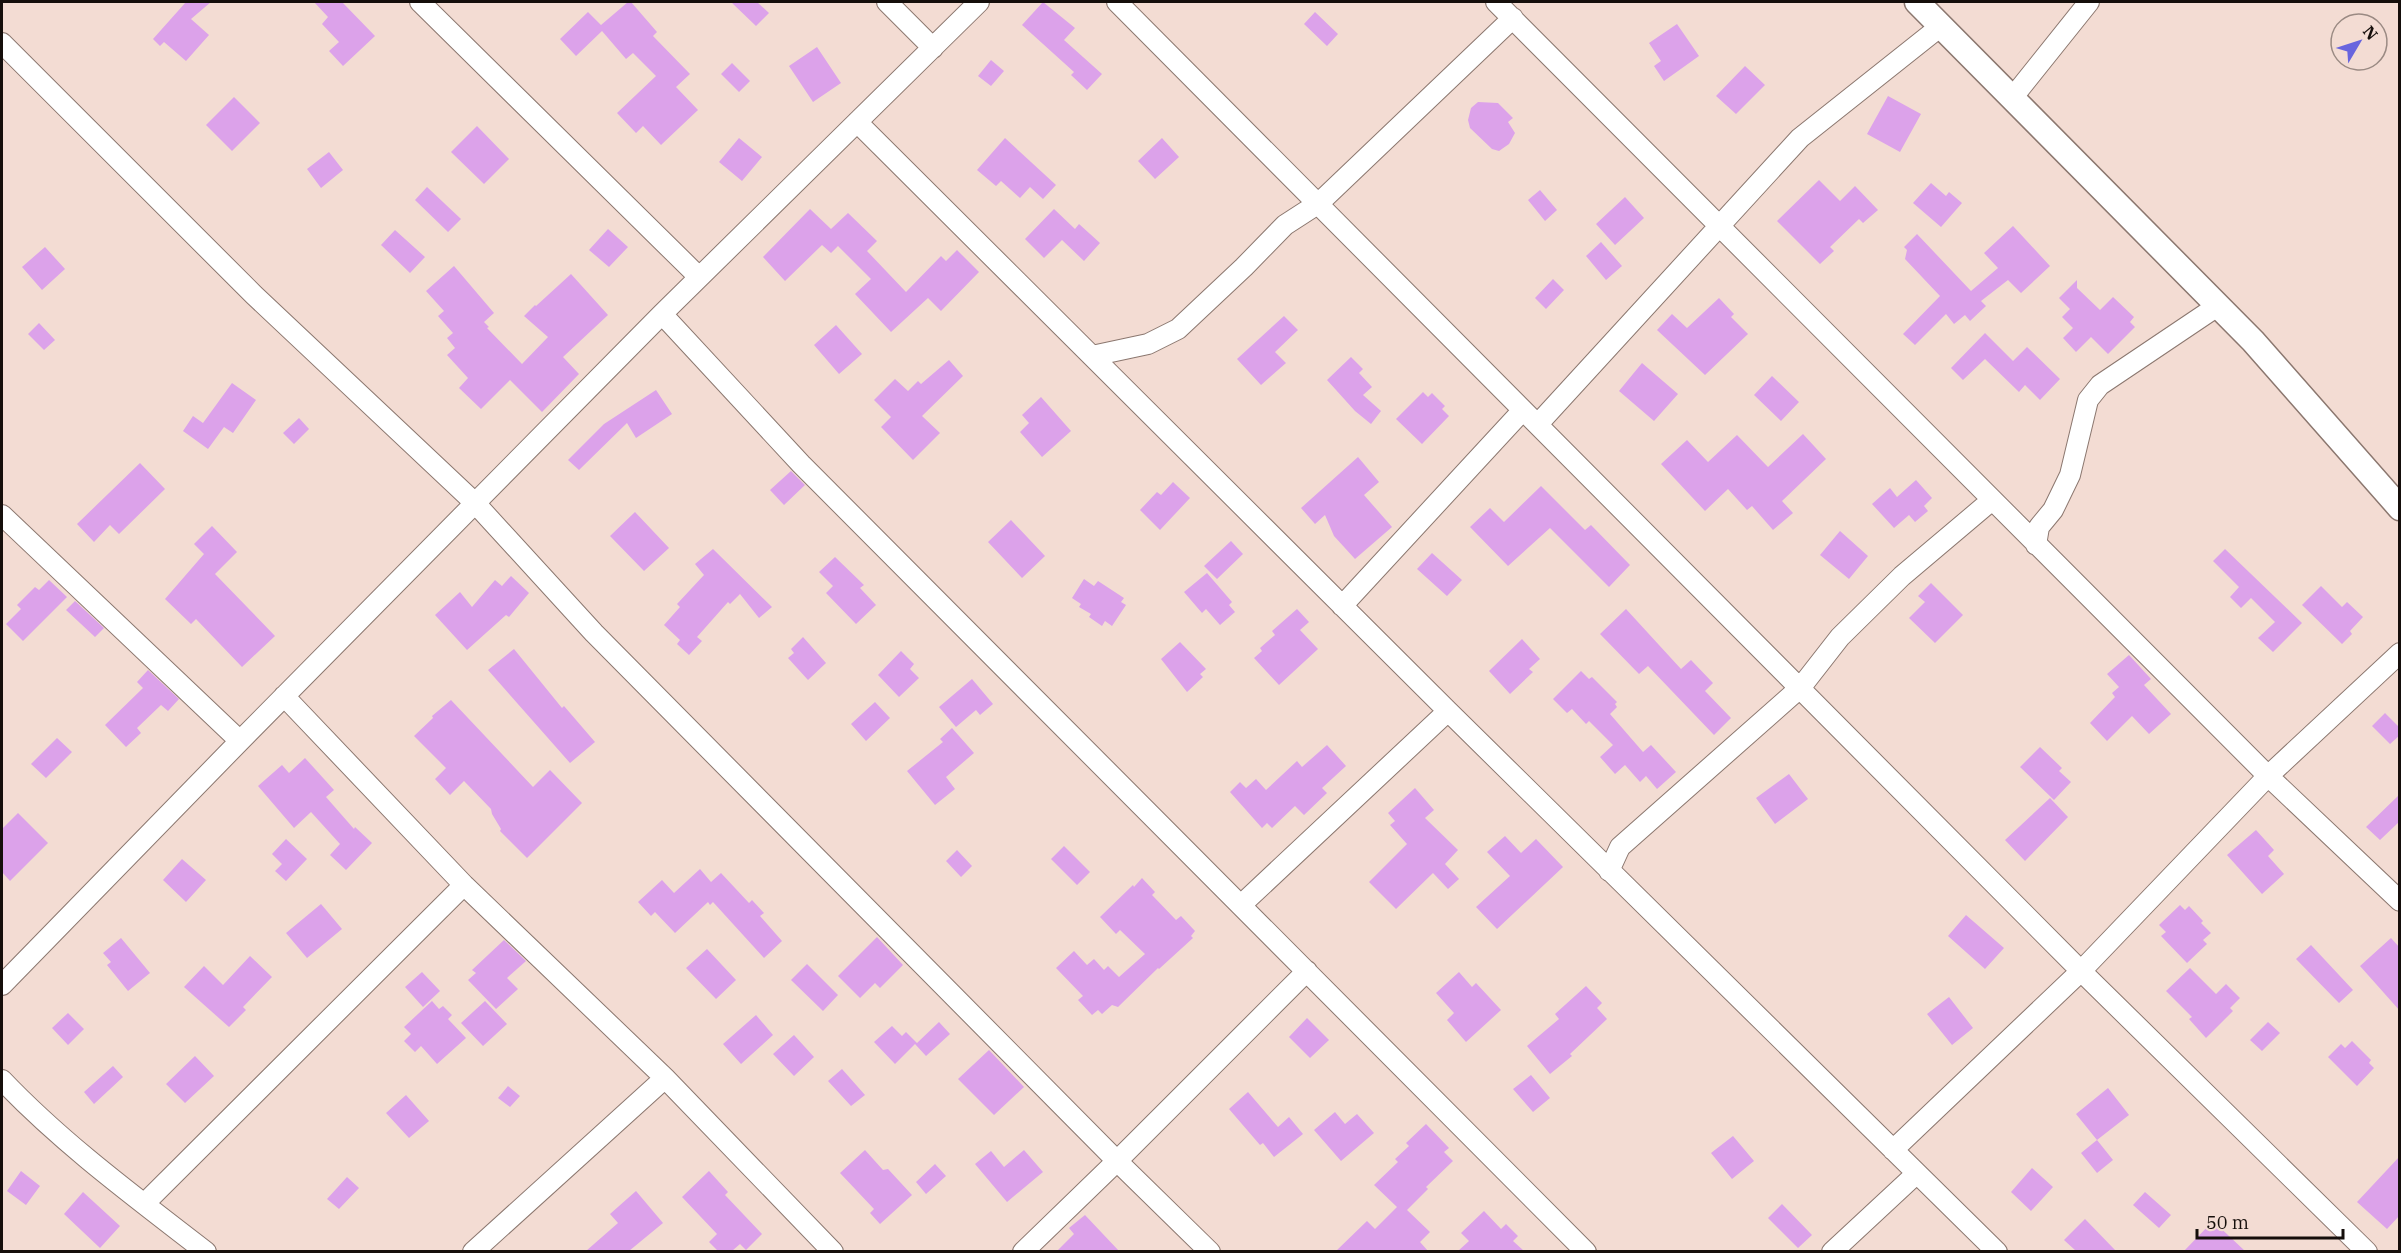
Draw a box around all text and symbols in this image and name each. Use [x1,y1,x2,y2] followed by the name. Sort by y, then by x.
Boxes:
[2329,12,2389,72] north arrow
[2359,21,2382,44] text: N
[2197,1202,2342,1240] scale bar
[2206,1211,2249,1234] text: 50 m

